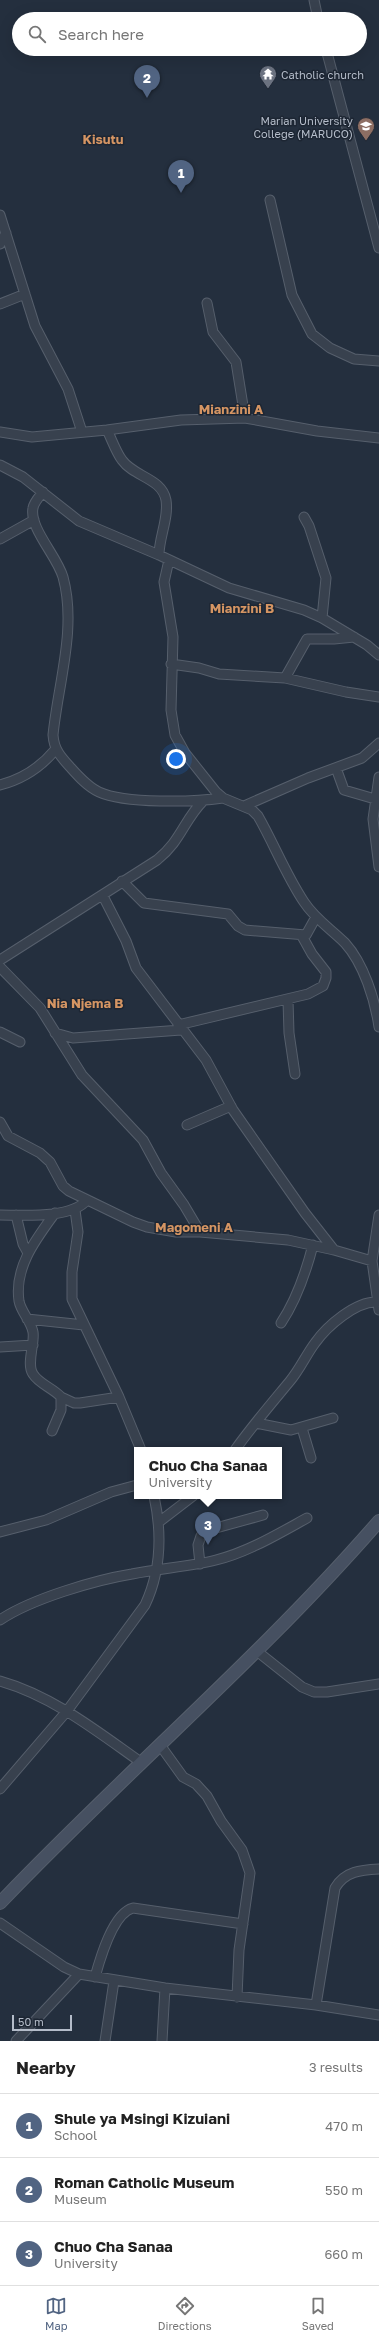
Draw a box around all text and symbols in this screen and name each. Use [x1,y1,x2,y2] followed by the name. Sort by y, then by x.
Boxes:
[12,12,367,56] search box
[26,23,48,45] icon: search
[58,25,144,43] text: Search here
[258,64,278,89] temple icon: Catholic church
[134,65,160,98] pin: 2
[281,68,364,81] place label: Catholic church
[254,114,353,140] place label: Marian University College (MARUCO)
[356,116,376,141] school or university icon: Marian University College (MARUCO)
[83,131,124,147] district label: Kisutu
[168,160,194,193] pin: 1
[199,401,264,417] district label: Mianzini A
[210,600,274,616] district label: Mianzini B
[166,749,186,769] your location
[47,995,123,1011] district label: Nia Njema B
[155,1219,234,1235] district label: Magomeni A
[134,1447,282,1499] popup
[149,1456,267,1474] text: Chuo Cha Sanaa
[149,1474,212,1490] text: University
[195,1512,221,1545] pin: 3
[12,2013,72,2032] scale bar
[18,2015,44,2028] text: 50 m
[16,2057,76,2078] text: Nearby
[309,2059,363,2075] text: 3 results
[54,2109,230,2127] text: Shule ya Msingi Kizuiani
[26,2118,32,2134] text: 1
[325,2118,363,2134] text: 470 m
[54,2127,97,2143] text: School
[54,2173,234,2191] text: Roman Catholic Museum
[25,2182,33,2198] text: 2
[325,2182,363,2198] text: 550 m
[54,2191,107,2207] text: Museum
[54,2237,173,2255] text: Chuo Cha Sanaa
[25,2246,33,2262] text: 3
[324,2246,363,2262] text: 660 m
[54,2255,118,2271] text: University
[45,2295,68,2332] tab: Map
[158,2295,212,2332] tab: Directions
[302,2295,334,2332] tab: Saved

